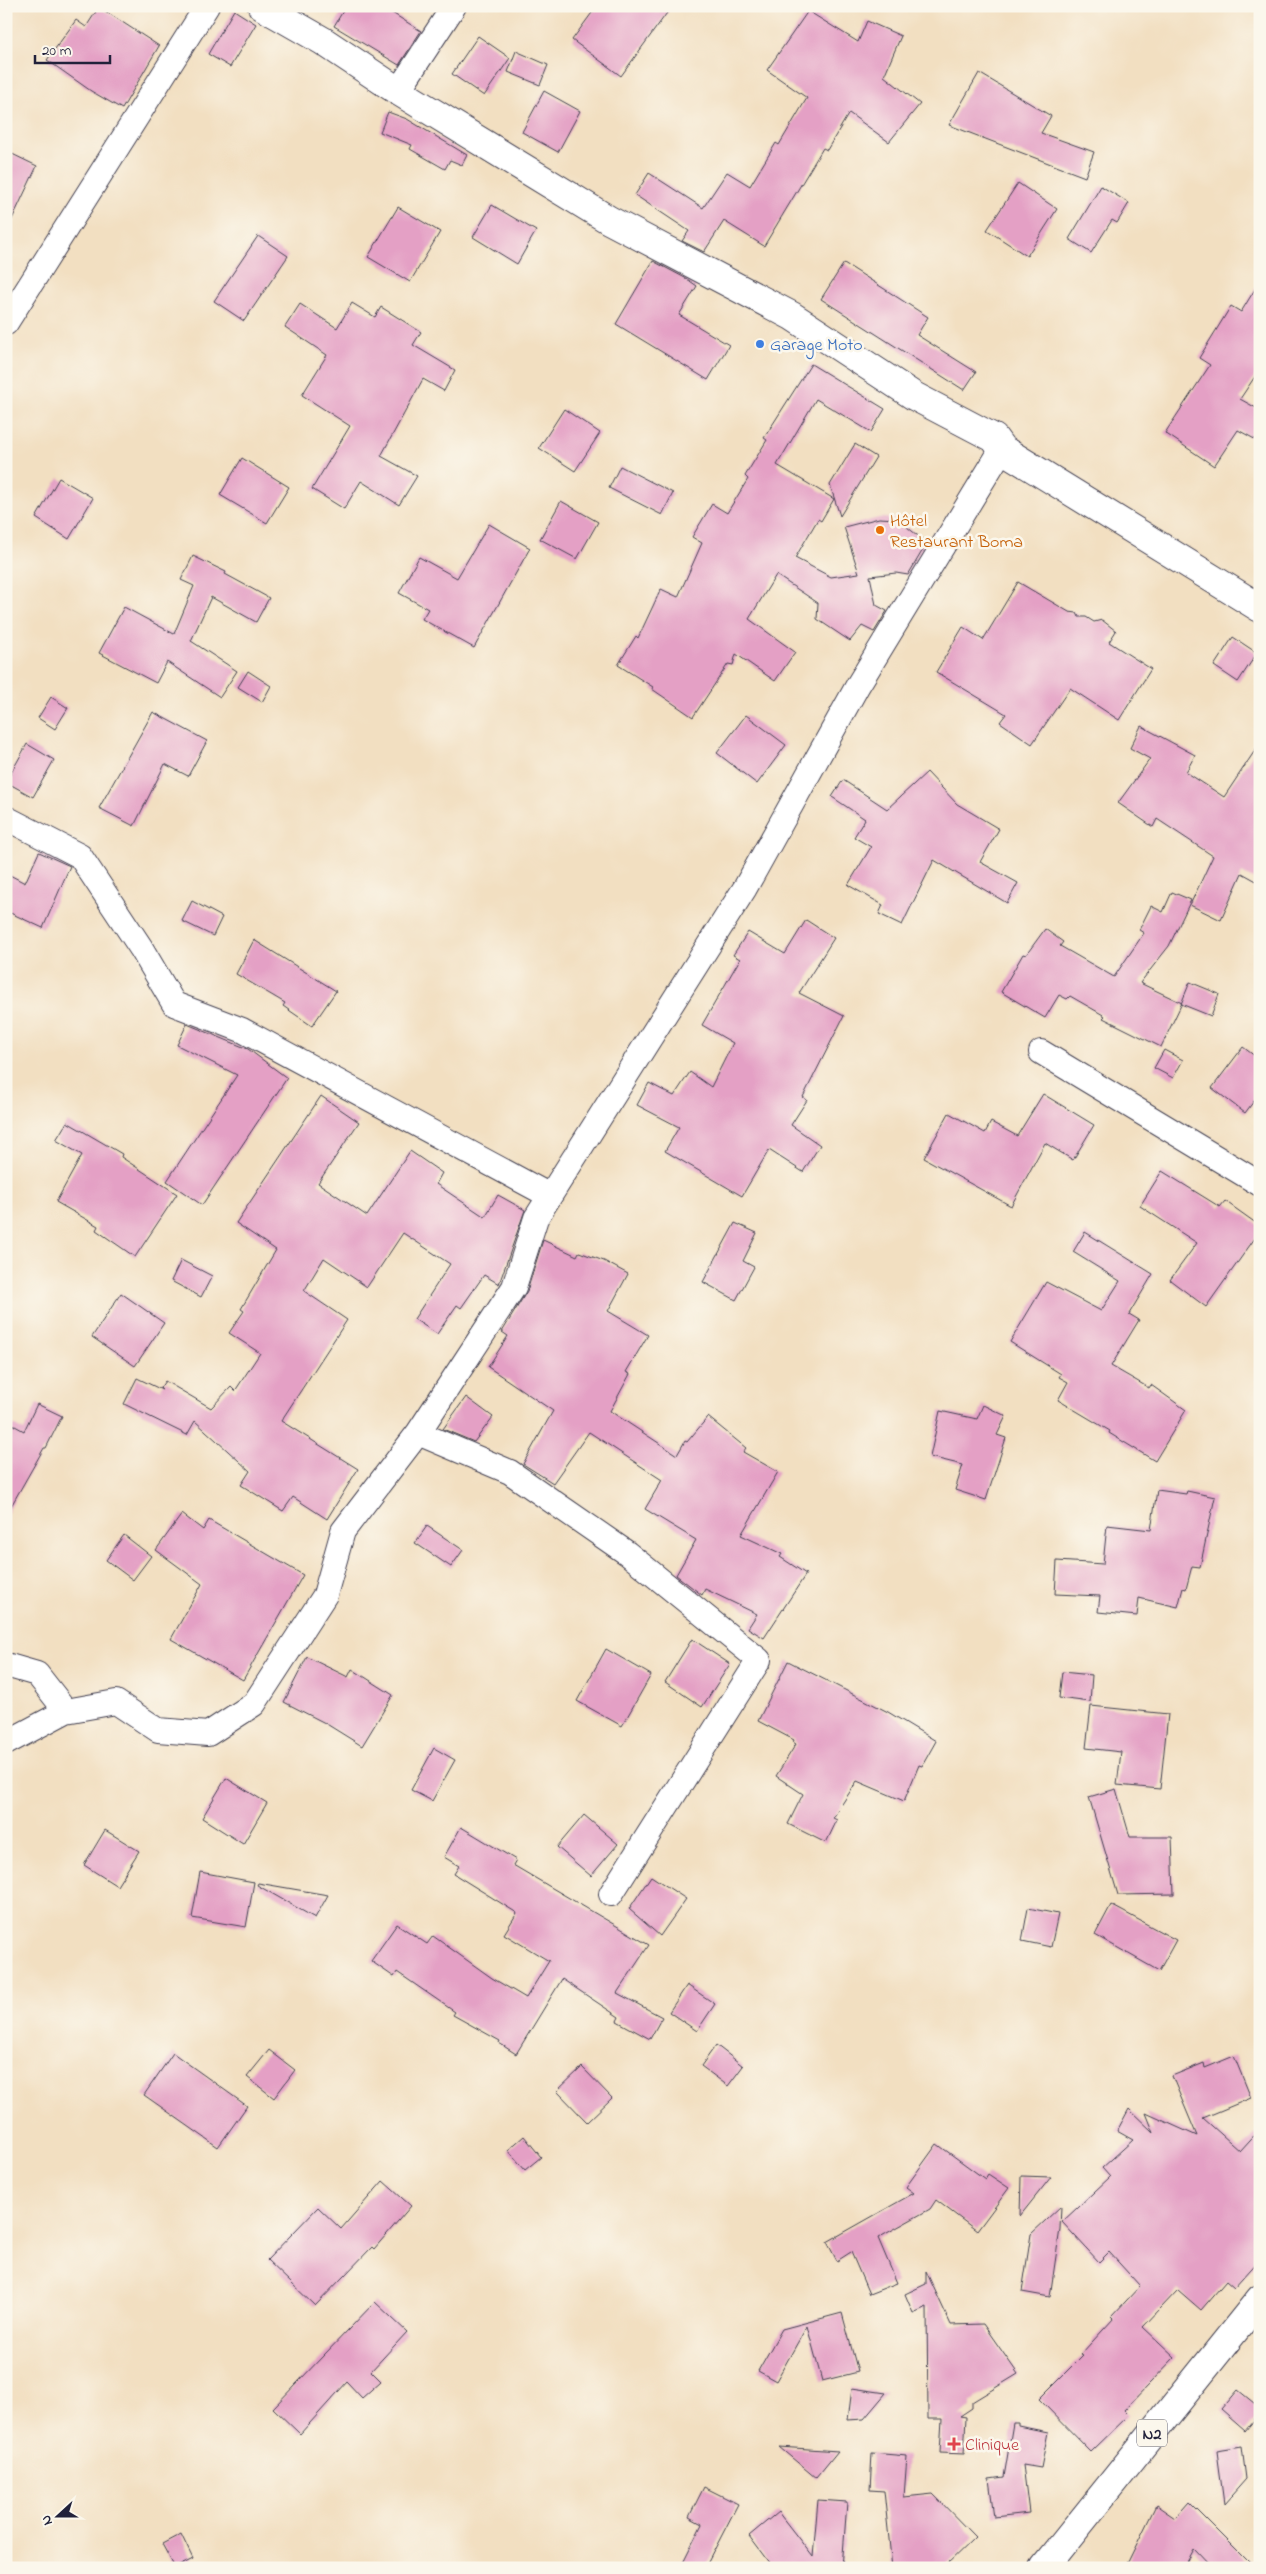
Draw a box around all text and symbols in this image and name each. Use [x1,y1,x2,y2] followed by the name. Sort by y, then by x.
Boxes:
[35,32,110,64] scale bar
[42,40,72,62] text: 20 m
[770,333,863,360] place label: Garage Moto
[754,338,766,350] marker: Garage Moto
[890,509,1023,556] place label: Hôtel Restaurant Boma
[874,524,886,536] marker: Hôtel Restaurant Boma
[1137,2420,1167,2446] road number: N2
[965,2433,1020,2459] place label: Clinique
[947,2437,961,2451] marker: Clinique
[32,2492,82,2542] north arrow
[36,2512,59,2528] text: N

